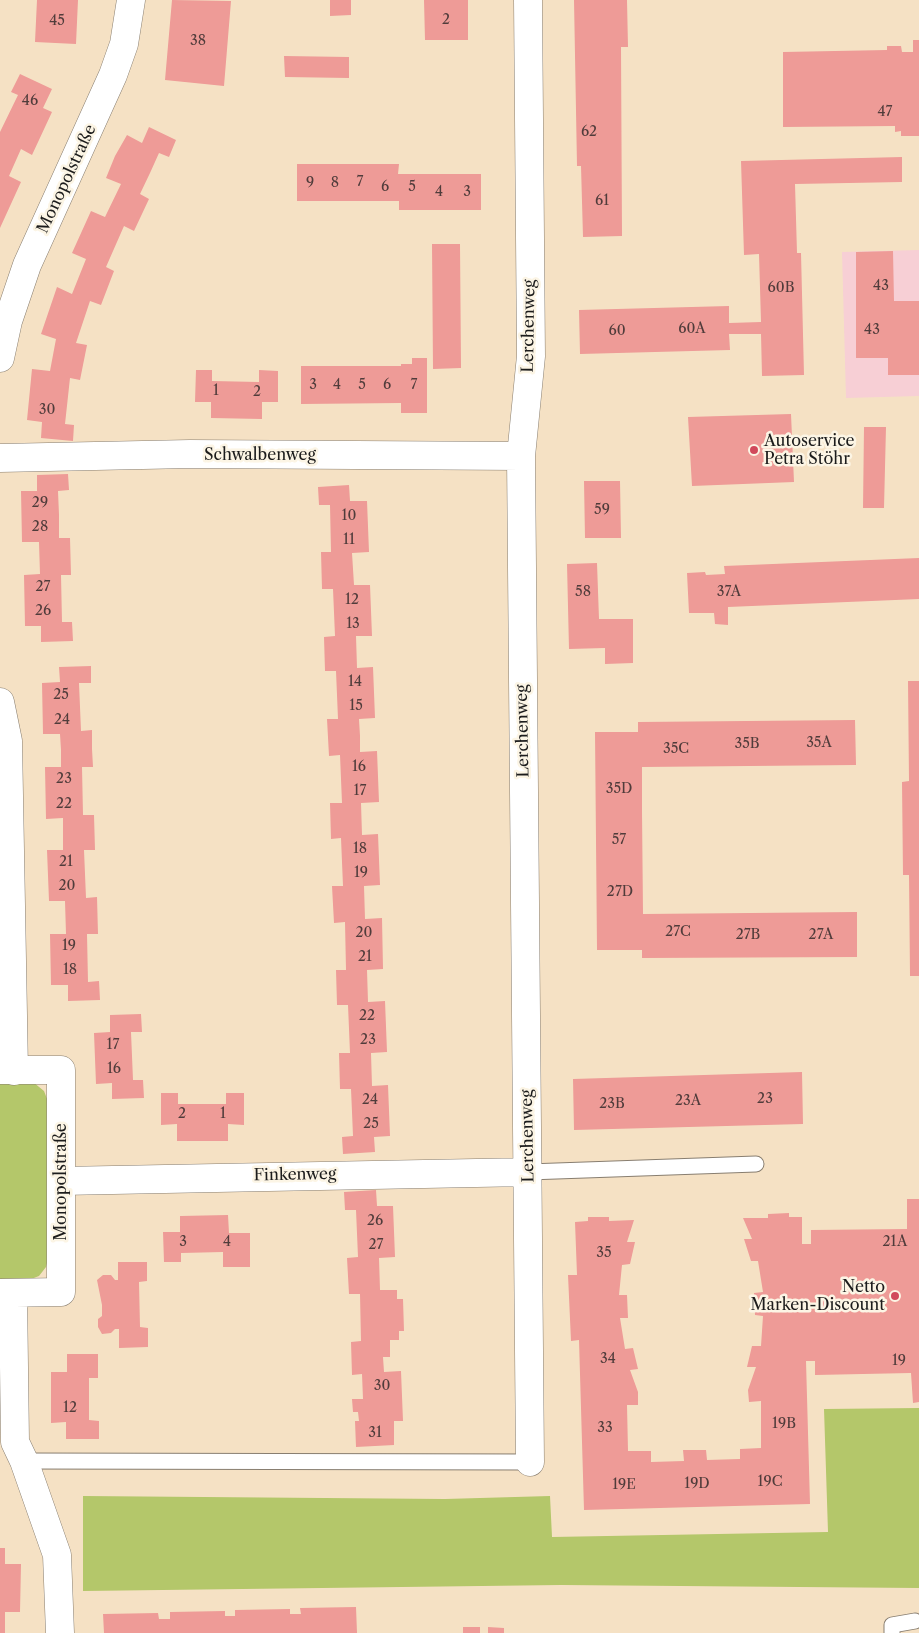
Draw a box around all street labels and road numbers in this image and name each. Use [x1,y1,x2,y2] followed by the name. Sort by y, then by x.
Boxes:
[33,122,101,236] street label: Monopolstraße
[519,279,539,373] street label: Lerchenweg
[204,445,316,465] street label: Schwalbenweg
[513,684,533,778] street label: Lerchenweg
[518,1089,538,1183] street label: Lerchenweg
[51,1123,71,1241] street label: Monopolstraße
[254,1165,336,1185] street label: Finkenweg

